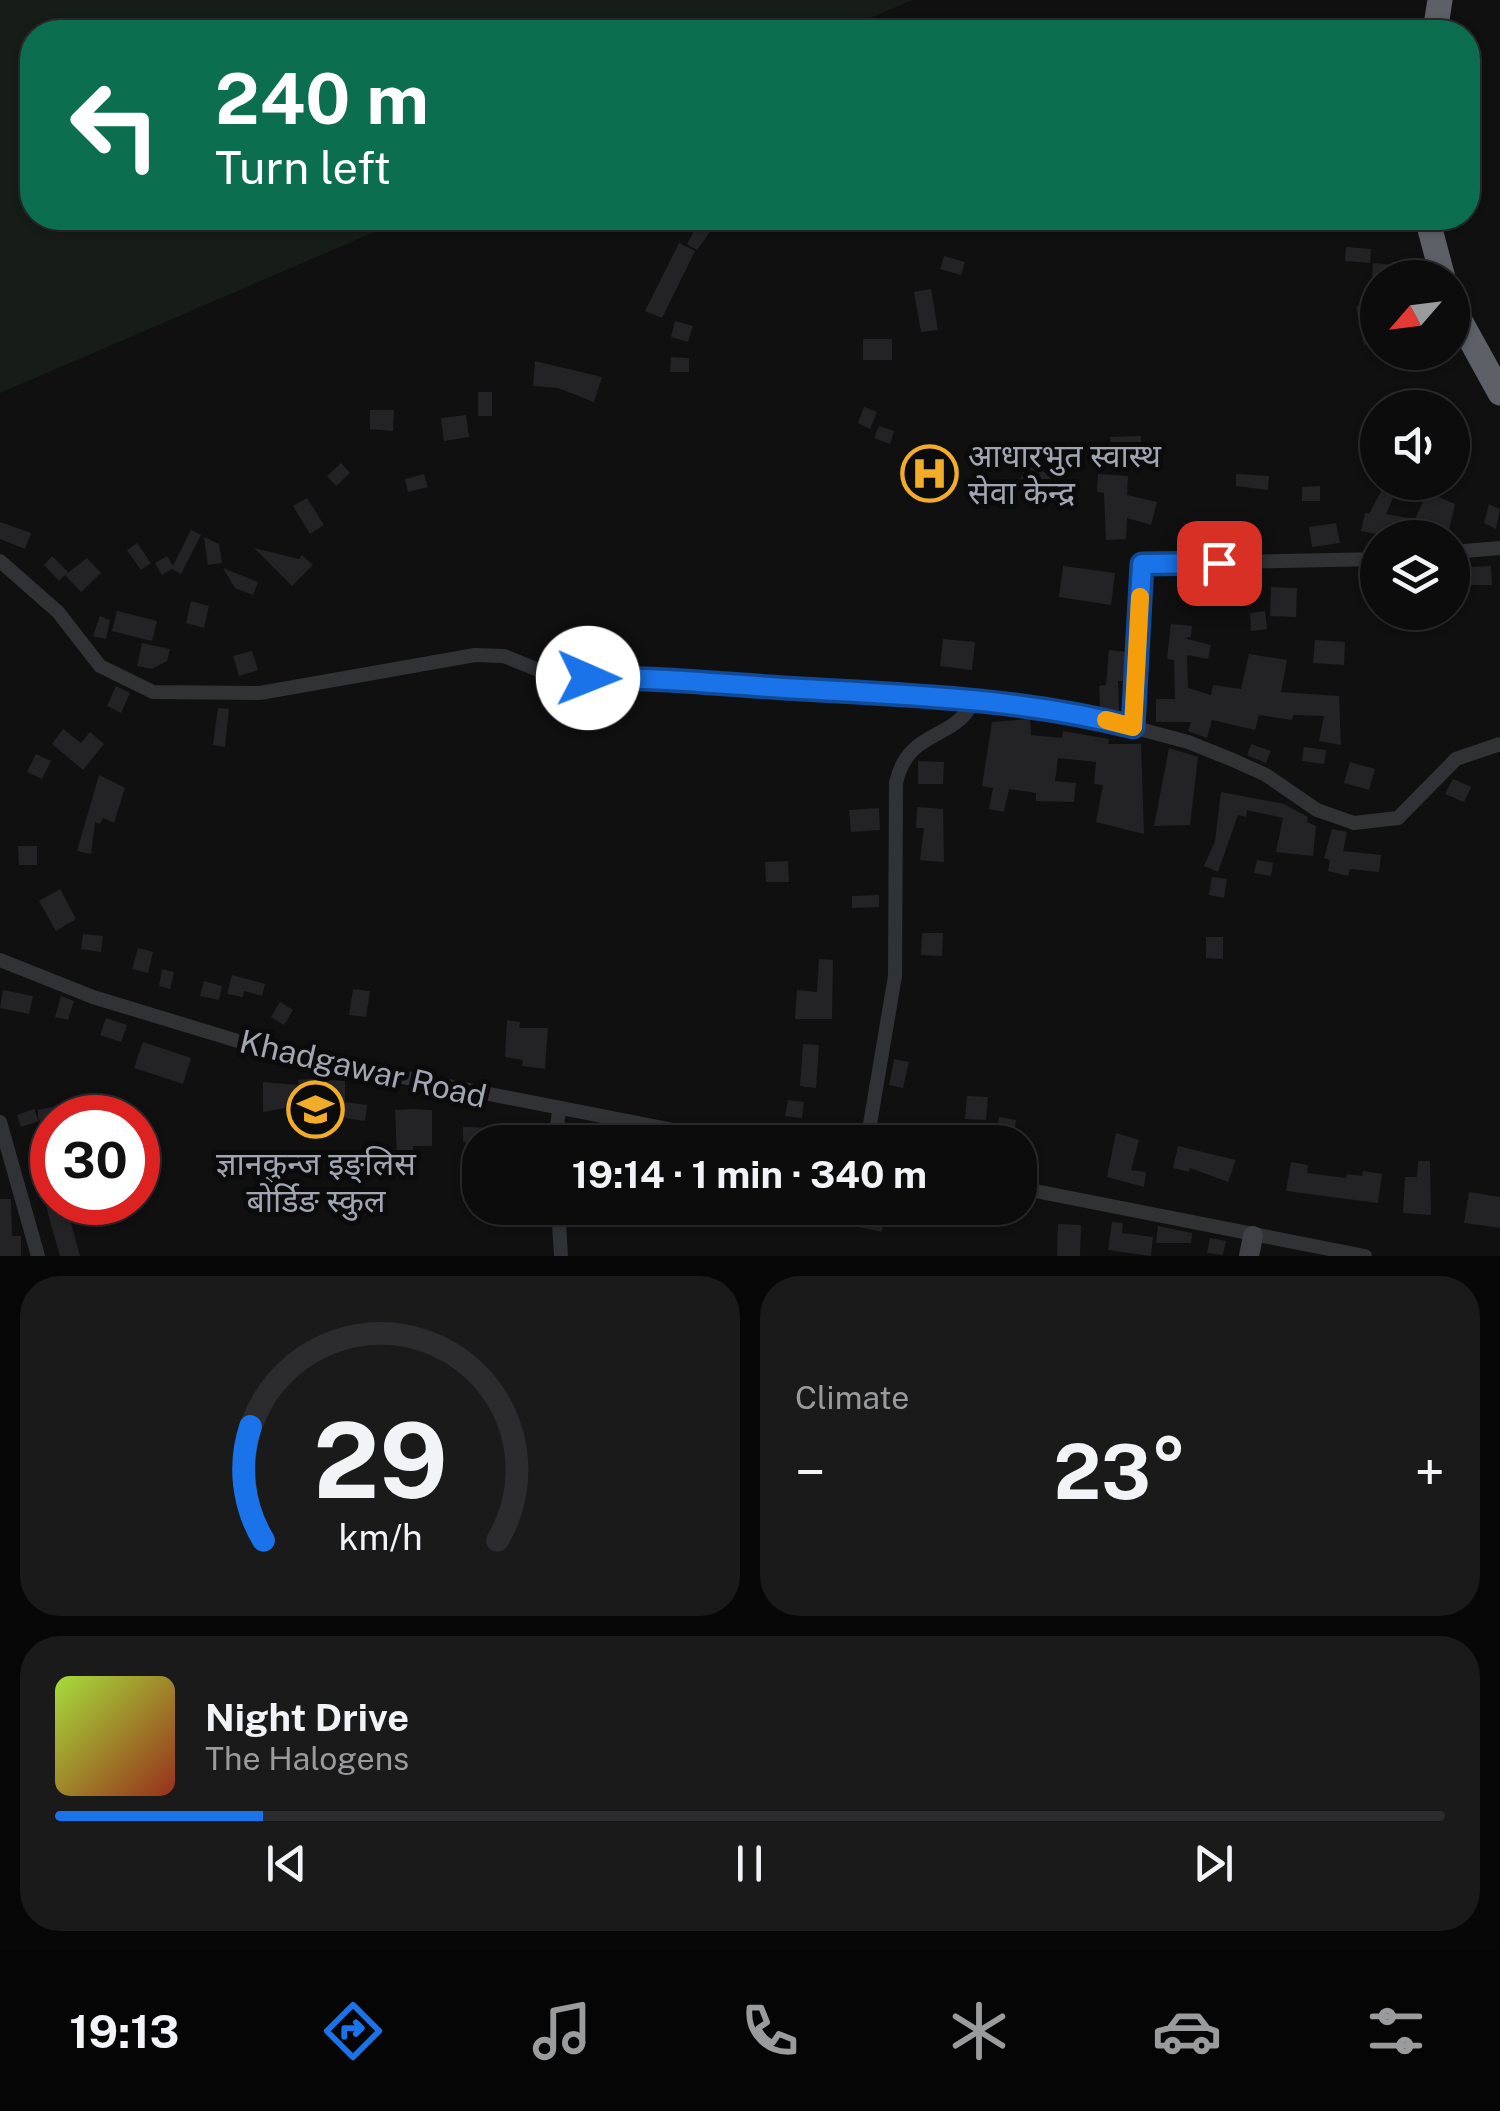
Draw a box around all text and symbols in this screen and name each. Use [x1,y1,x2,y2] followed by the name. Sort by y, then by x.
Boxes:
[215,57,429,140] text: 240 m
[50,60,180,190] icon: left
[215,141,391,194] text: Turn left
[1360,260,1470,370] north arrow
[1360,260,1470,630] map controls
[1360,390,1470,500] button: sound
[968,437,1162,511] place label: आधारभुत स्वास्थ सेवा केन्द्र
[899,444,959,504] hospital icon: आधारभुत स्वास्थ सेवा केन्द्र
[1360,520,1470,630] button: layers
[1177,521,1262,606] pin
[1192,536,1247,591] icon: arrive
[536,626,640,730] position arrow
[236,1022,490,1115] street label: Khadgawar Road
[286,1080,346,1140] school or university icon: ज्ञानकुन्ज इङ्लिस बोर्डिङ स्कुल
[30,1095,160,1225] speed limit sign: 30
[216,1145,417,1221] place label: ज्ञानकुन्ज इङ्लिस बोर्डिङ स्कुल
[572,1152,927,1197] text: 19:14 · 1 min · 340 m
[795,1379,909,1416] text: Climate
[313,1399,447,1521] text: 29
[1053,1428,1187,1516] text: 23°
[795,1440,826,1504] text: −
[1415,1440,1445,1504] text: +
[338,1516,422,1558] text: km/h
[205,1695,409,1740] text: Night Drive
[205,1740,409,1777] text: The Halogens
[259,1836,314,1891] icon: previous
[722,1836,777,1891] icon: pause
[1186,1836,1241,1891] icon: next
[318,1996,388,2066] icon: directions
[527,1996,597,2066] icon: music
[735,1996,805,2066] icon: phone
[944,1996,1014,2066] icon: climate
[1152,1996,1222,2066] icon: car
[1361,1996,1431,2066] icon: filters
[69,2005,180,2058] text: 19:13

